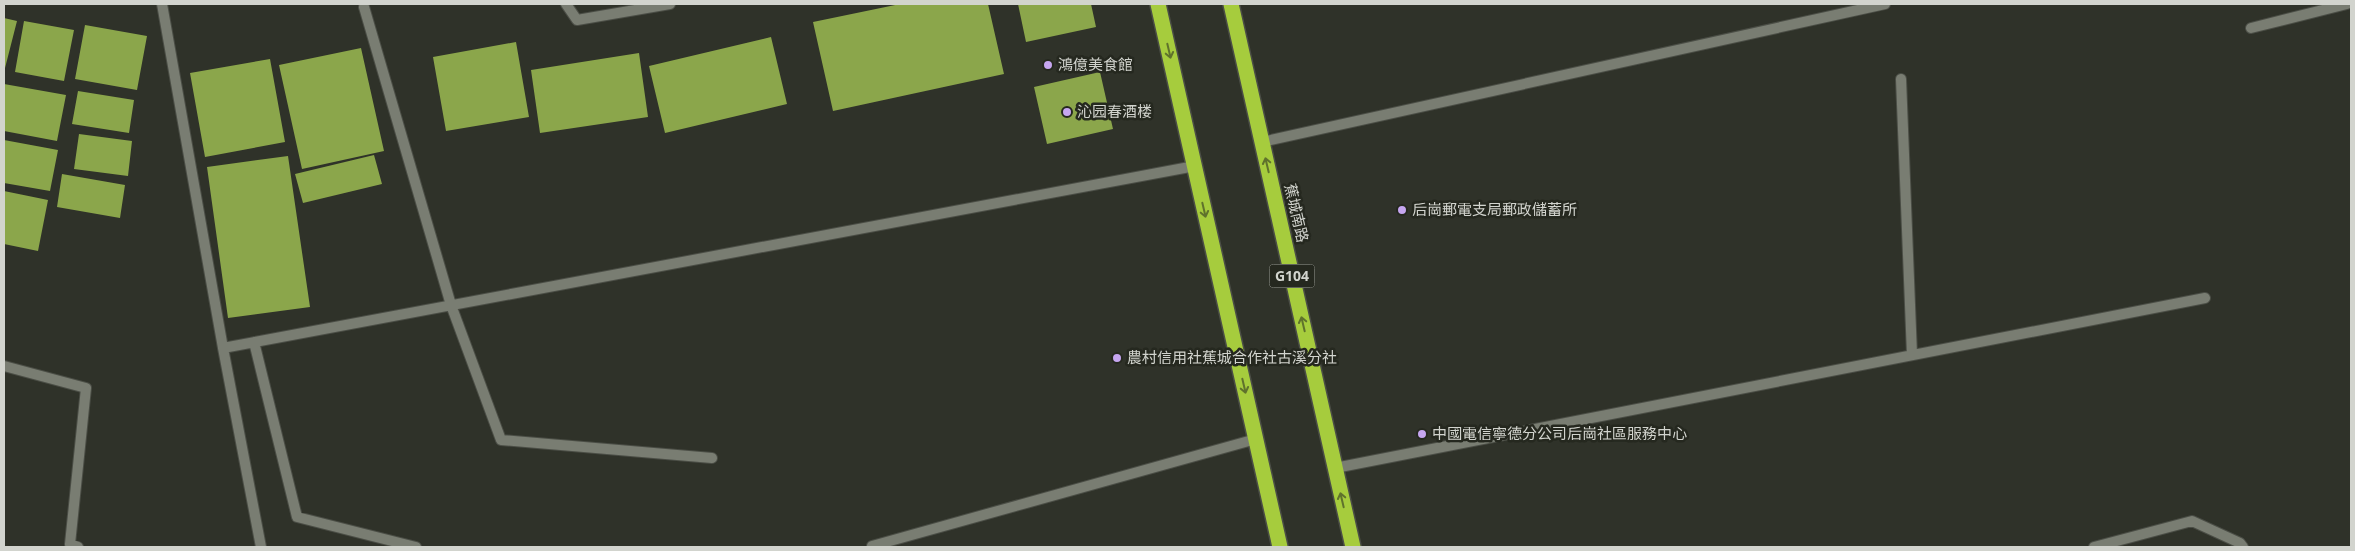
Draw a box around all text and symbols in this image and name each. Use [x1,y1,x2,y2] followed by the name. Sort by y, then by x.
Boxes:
[1165,43,1174,59] one-way arrow
[1058,54,1133,74] place label: 鴻億美食館
[1042,59,1054,71] marker: 鴻億美食館
[1077,101,1152,121] place label: 沁园春酒楼
[1061,106,1073,118] marker: 沁园春酒楼
[1262,158,1271,174] one-way arrow
[1280,181,1313,244] street label: 蕉城南路
[1412,199,1577,219] place label: 后崗郵電支局郵政儲蓄所
[1200,201,1210,217] one-way arrow
[1396,204,1408,216] marker: 后崗郵電支局郵政儲蓄所
[1270,264,1314,288] road number: G104
[1298,317,1307,333] one-way arrow
[1127,347,1337,367] place label: 農村信用社蕉城合作社古溪分社
[1111,352,1123,364] marker: 農村信用社蕉城合作社古溪分社
[1240,377,1249,393] one-way arrow
[1432,423,1687,443] place label: 中國電信寧德分公司后崗社區服務中心
[1416,428,1428,440] marker: 中國電信寧德分公司后崗社區服務中心
[1337,492,1346,508] one-way arrow

